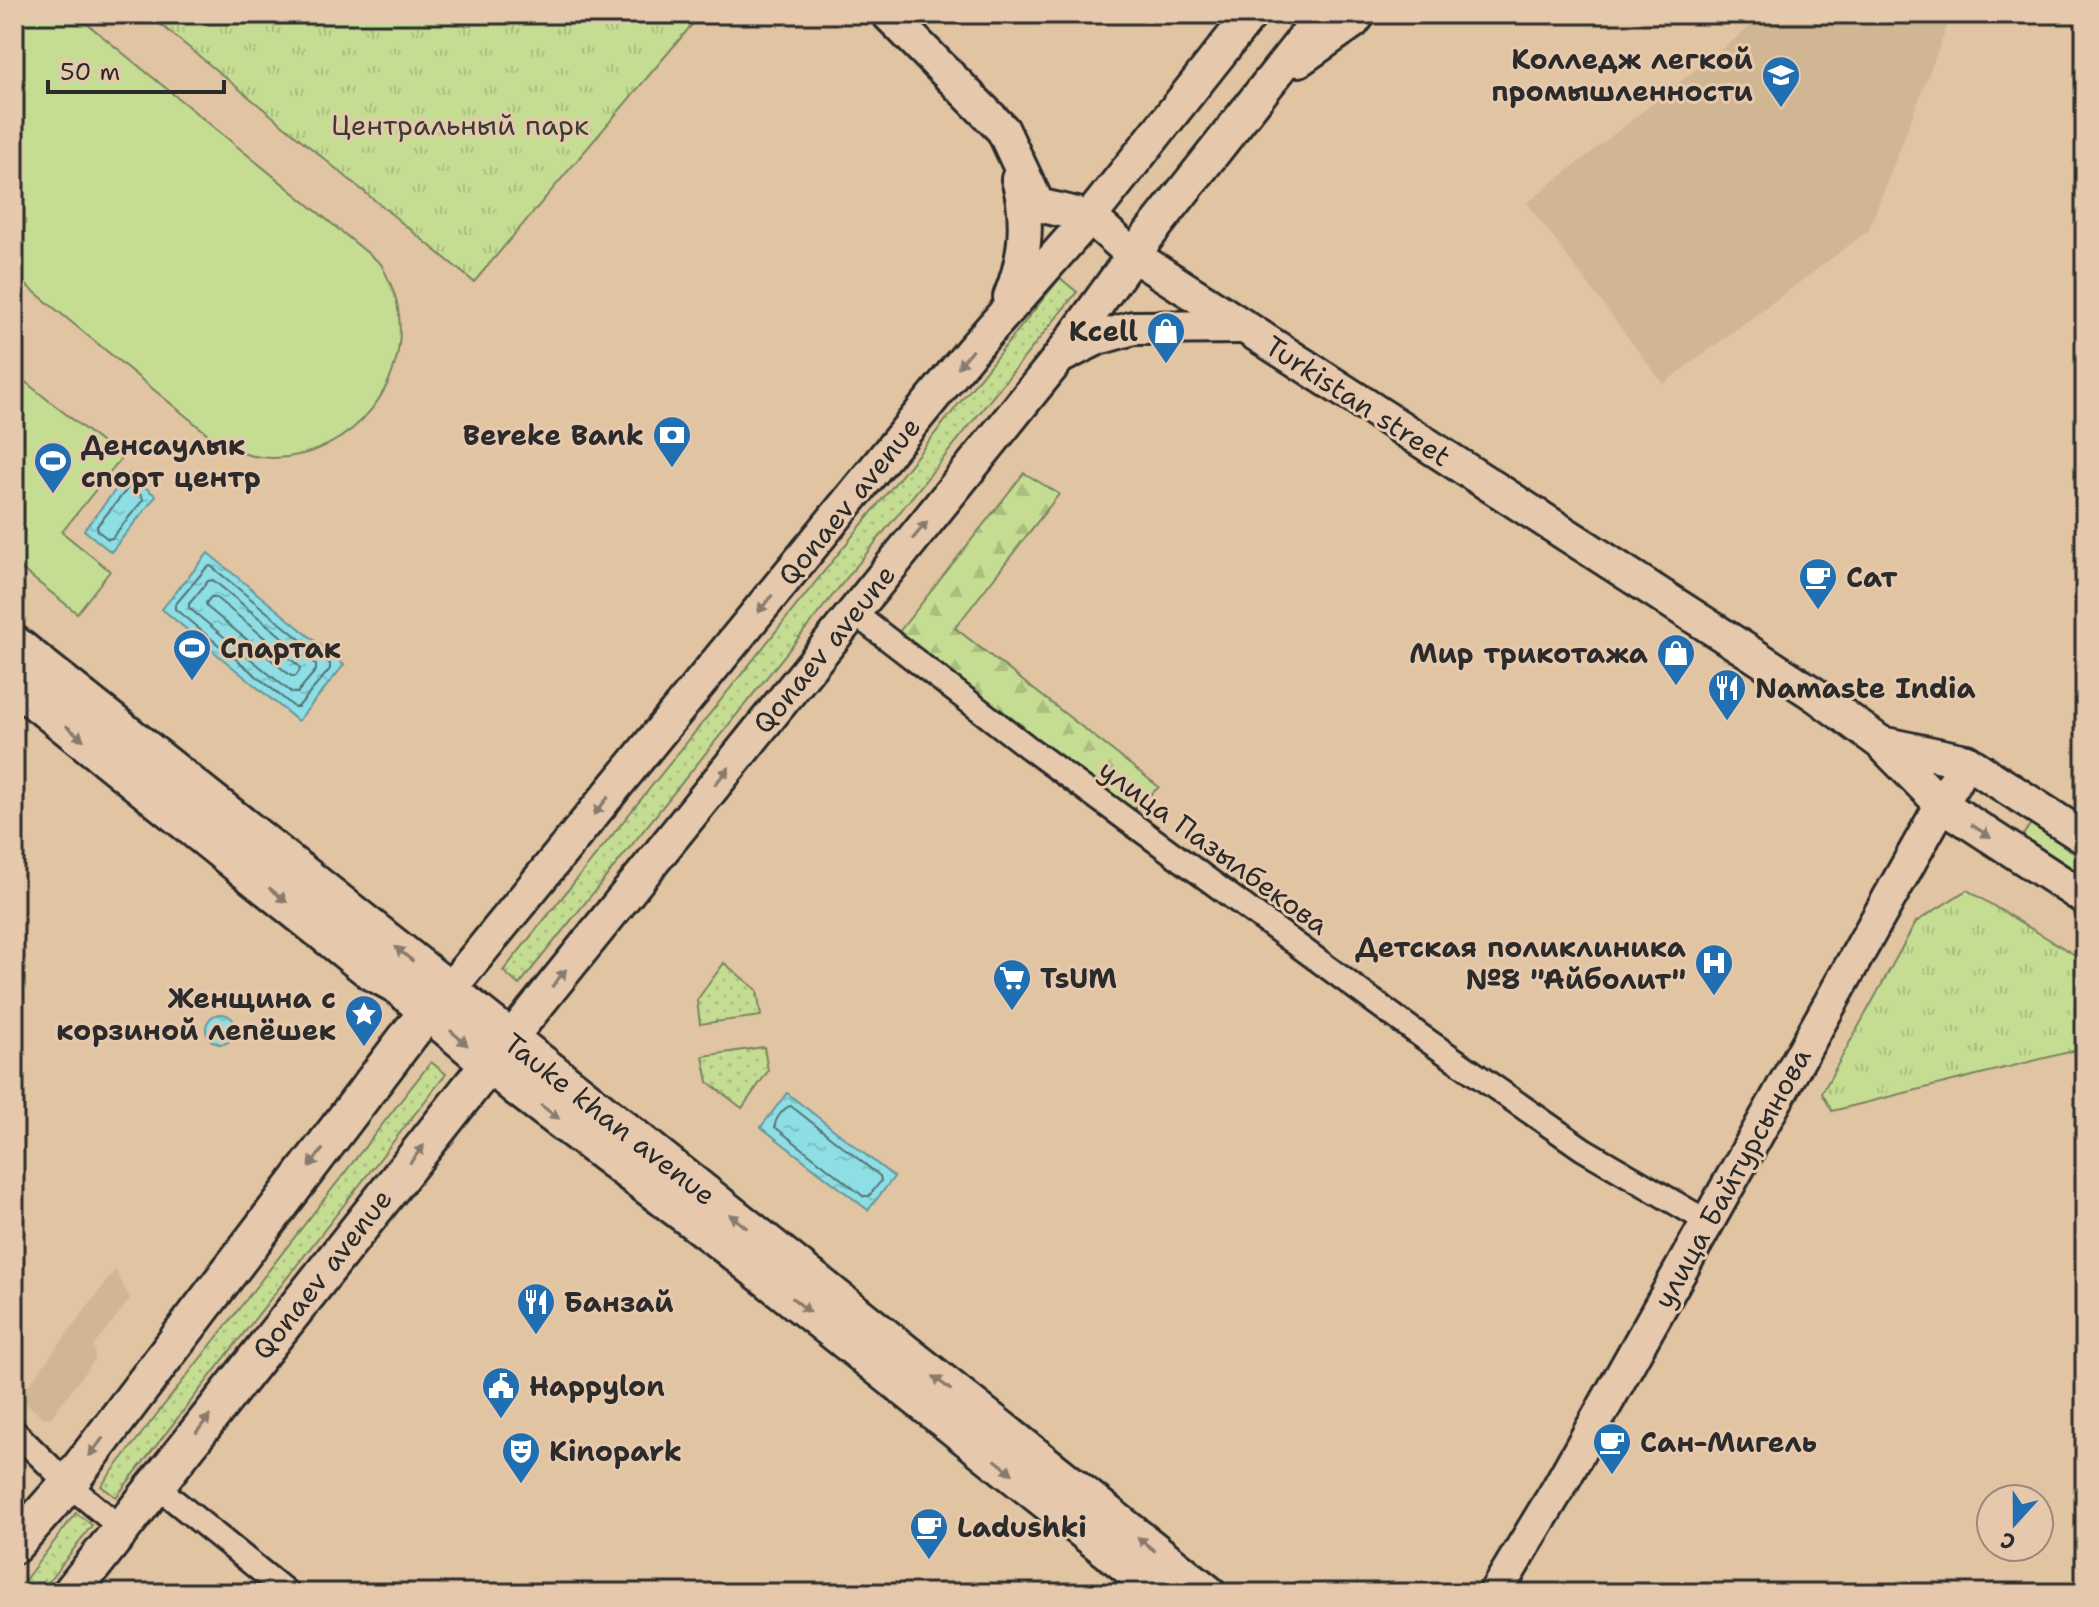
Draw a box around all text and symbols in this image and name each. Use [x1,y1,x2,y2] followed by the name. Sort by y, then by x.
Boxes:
[1491,40,1753,110] place label: Колледж легкой промышленности
[48,44,224,94] scale bar
[1760,54,1802,109] school or university icon: Колледж легкой промышленности
[60,56,120,88] text: 50 m
[331,106,589,144] park label: Центральный парк
[1145,310,1187,365] shop icon: Kcell
[1069,312,1138,350] place label: Kcell
[1258,327,1458,475] street label: Turkistan street
[956,349,973,370] one-way arrow
[769,409,929,593] street label: Qonaev avenue
[651,414,693,469] bank icon: Bereke Bank
[463,416,644,454] place label: Bereke Bank
[81,426,261,496] place label: Денсаулык спорт центр
[32,440,74,495] sports icon: Денсаулык спорт центр
[912,520,928,540] one-way arrow
[1797,556,1839,611] cafe icon: Сат
[744,557,904,741] street label: Qonaev aveune
[1846,558,1898,596] place label: Сат
[757,594,774,614] one-way arrow
[171,627,213,682] sports icon: Спартак
[220,629,341,667] place label: Спартак
[1655,632,1697,687] shop icon: Мир трикотажа
[1409,634,1648,672] place label: Мир трикотажа
[1706,667,1748,722] restaurant icon: Namaste India
[1755,669,1976,707] place label: Namaste India
[65,724,85,741] one-way arrow
[1091,751,1337,943] street label: улица Пазылбекова
[713,766,730,786] one-way arrow
[593,796,610,816] one-way arrow
[1971,823,1992,838] one-way arrow
[268,886,288,903] one-way arrow
[1355,928,1686,998] place label: Детская поликлиника №8 "Айболит"
[1693,942,1735,997] hospital icon: Детская поликлиника №8 "Айболит"
[394,947,414,963] one-way arrow
[991,957,1033,1012] supermarket icon: TsUM
[1040,959,1117,997] place label: TsUM
[550,969,567,989] one-way arrow
[56,979,336,1049] place label: Женщина с корзиной лепёшек
[343,993,385,1048] place icon: Женщина с корзиной лепёшек
[496,1024,724,1214] street label: Tauke khan avenue
[449,1029,469,1046] one-way arrow
[1644,1041,1820,1315] street label: улица Байтурсынова
[540,1104,560,1120] one-way arrow
[408,1144,425,1164] one-way arrow
[308,1147,324,1168] one-way arrow
[243,1181,401,1367] street label: Qonaev avenue
[729,1213,749,1230] one-way arrow
[515,1281,557,1336] restaurant icon: Банзай
[564,1283,674,1321] place label: Банзай
[791,1296,811,1313] one-way arrow
[480,1365,522,1420] public building icon: Happylon
[529,1367,665,1405] place label: Happylon
[932,1375,952,1391] one-way arrow
[195,1414,211,1434] one-way arrow
[1591,1421,1633,1476] cafe icon: Сан-Мигель
[1640,1423,1817,1461] place label: Сан-Мигель
[500,1430,542,1485] theatre icon: Kinopark
[549,1432,682,1470] place label: Kinopark
[89,1437,105,1457] one-way arrow
[994,1458,1014,1475] one-way arrow
[1975,1483,2055,1563] north arrow
[908,1506,950,1561] cafe icon: Ladushki
[957,1508,1087,1546] place label: Ladushki
[1997,1525,2020,1557] text: С
[1135,1536,1156,1553] one-way arrow

